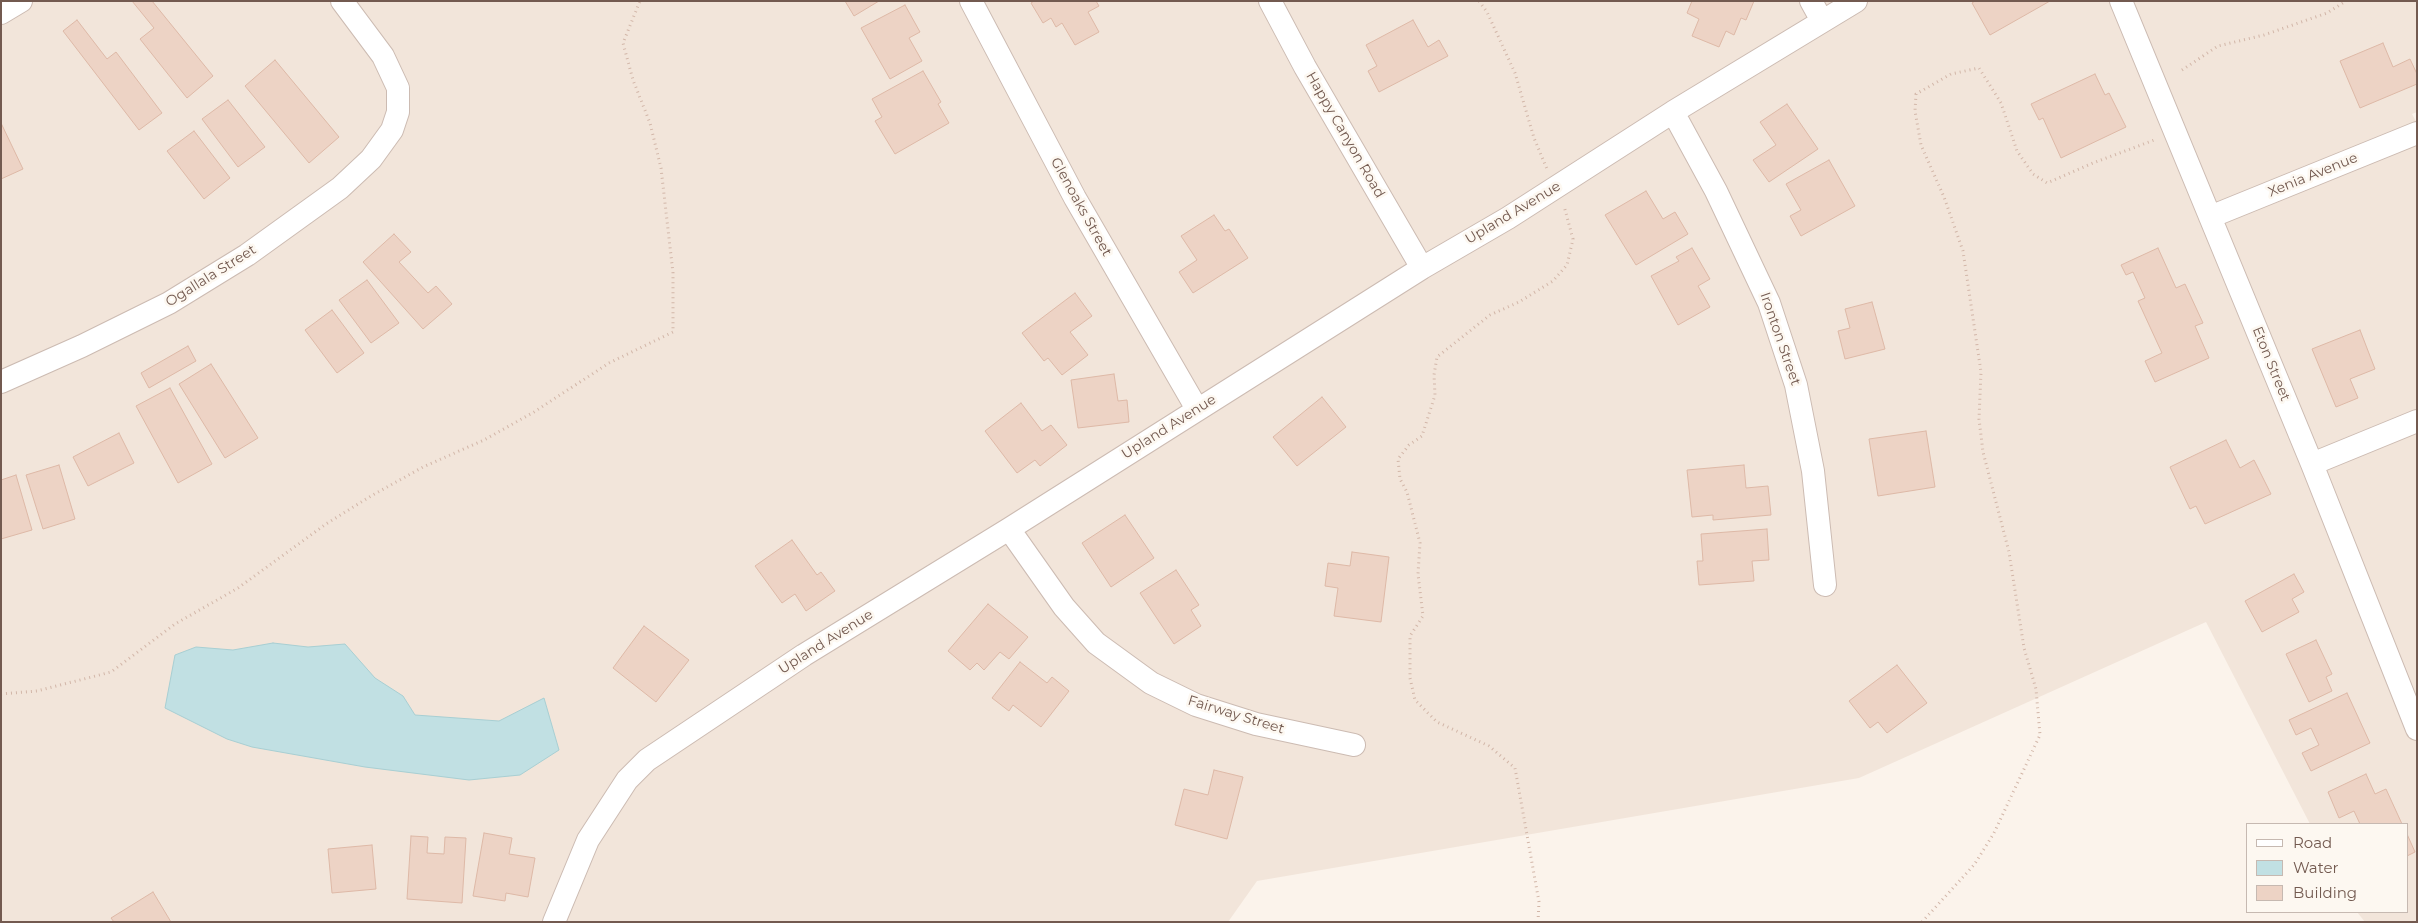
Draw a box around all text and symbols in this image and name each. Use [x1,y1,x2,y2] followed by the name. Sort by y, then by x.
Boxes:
[1302,69,1388,201] street label: Happy Canyon Road
[2266,149,2360,201] street label: Xenia Avenue
[1047,155,1115,259] street label: Glenoaks Street
[1462,178,1564,248] street label: Upland Avenue
[163,241,259,311] street label: Ogallala Street
[1756,290,1804,388] street label: Ironton Street
[2248,324,2294,404] street label: Eton Street
[1119,391,1219,463] street label: Upland Avenue
[776,606,876,678] street label: Upland Avenue
[1186,692,1286,738] street label: Fairway Street
[2246,823,2408,913] legend
[2293,833,2332,852] text: Road
[2293,858,2339,877] text: Water
[2293,883,2357,902] text: Building

